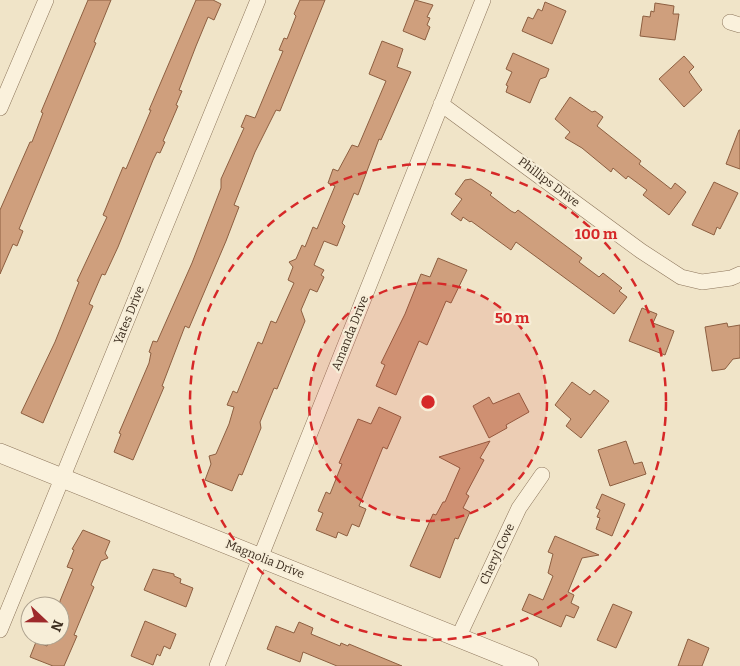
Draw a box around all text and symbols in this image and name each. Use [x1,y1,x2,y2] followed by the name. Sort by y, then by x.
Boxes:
[515,154,583,210] street label: Phillips Drive
[575,225,618,243] text: 100 m
[111,284,147,346] street label: Yates Drive
[329,294,371,372] street label: Amanda Drive
[495,309,530,327] text: 50 m
[419,393,437,411] centre of rings
[477,521,517,587] street label: Cheryl Cove
[224,537,306,581] street label: Magnolia Drive
[20,596,70,646] north arrow
[47,617,66,634] text: N

